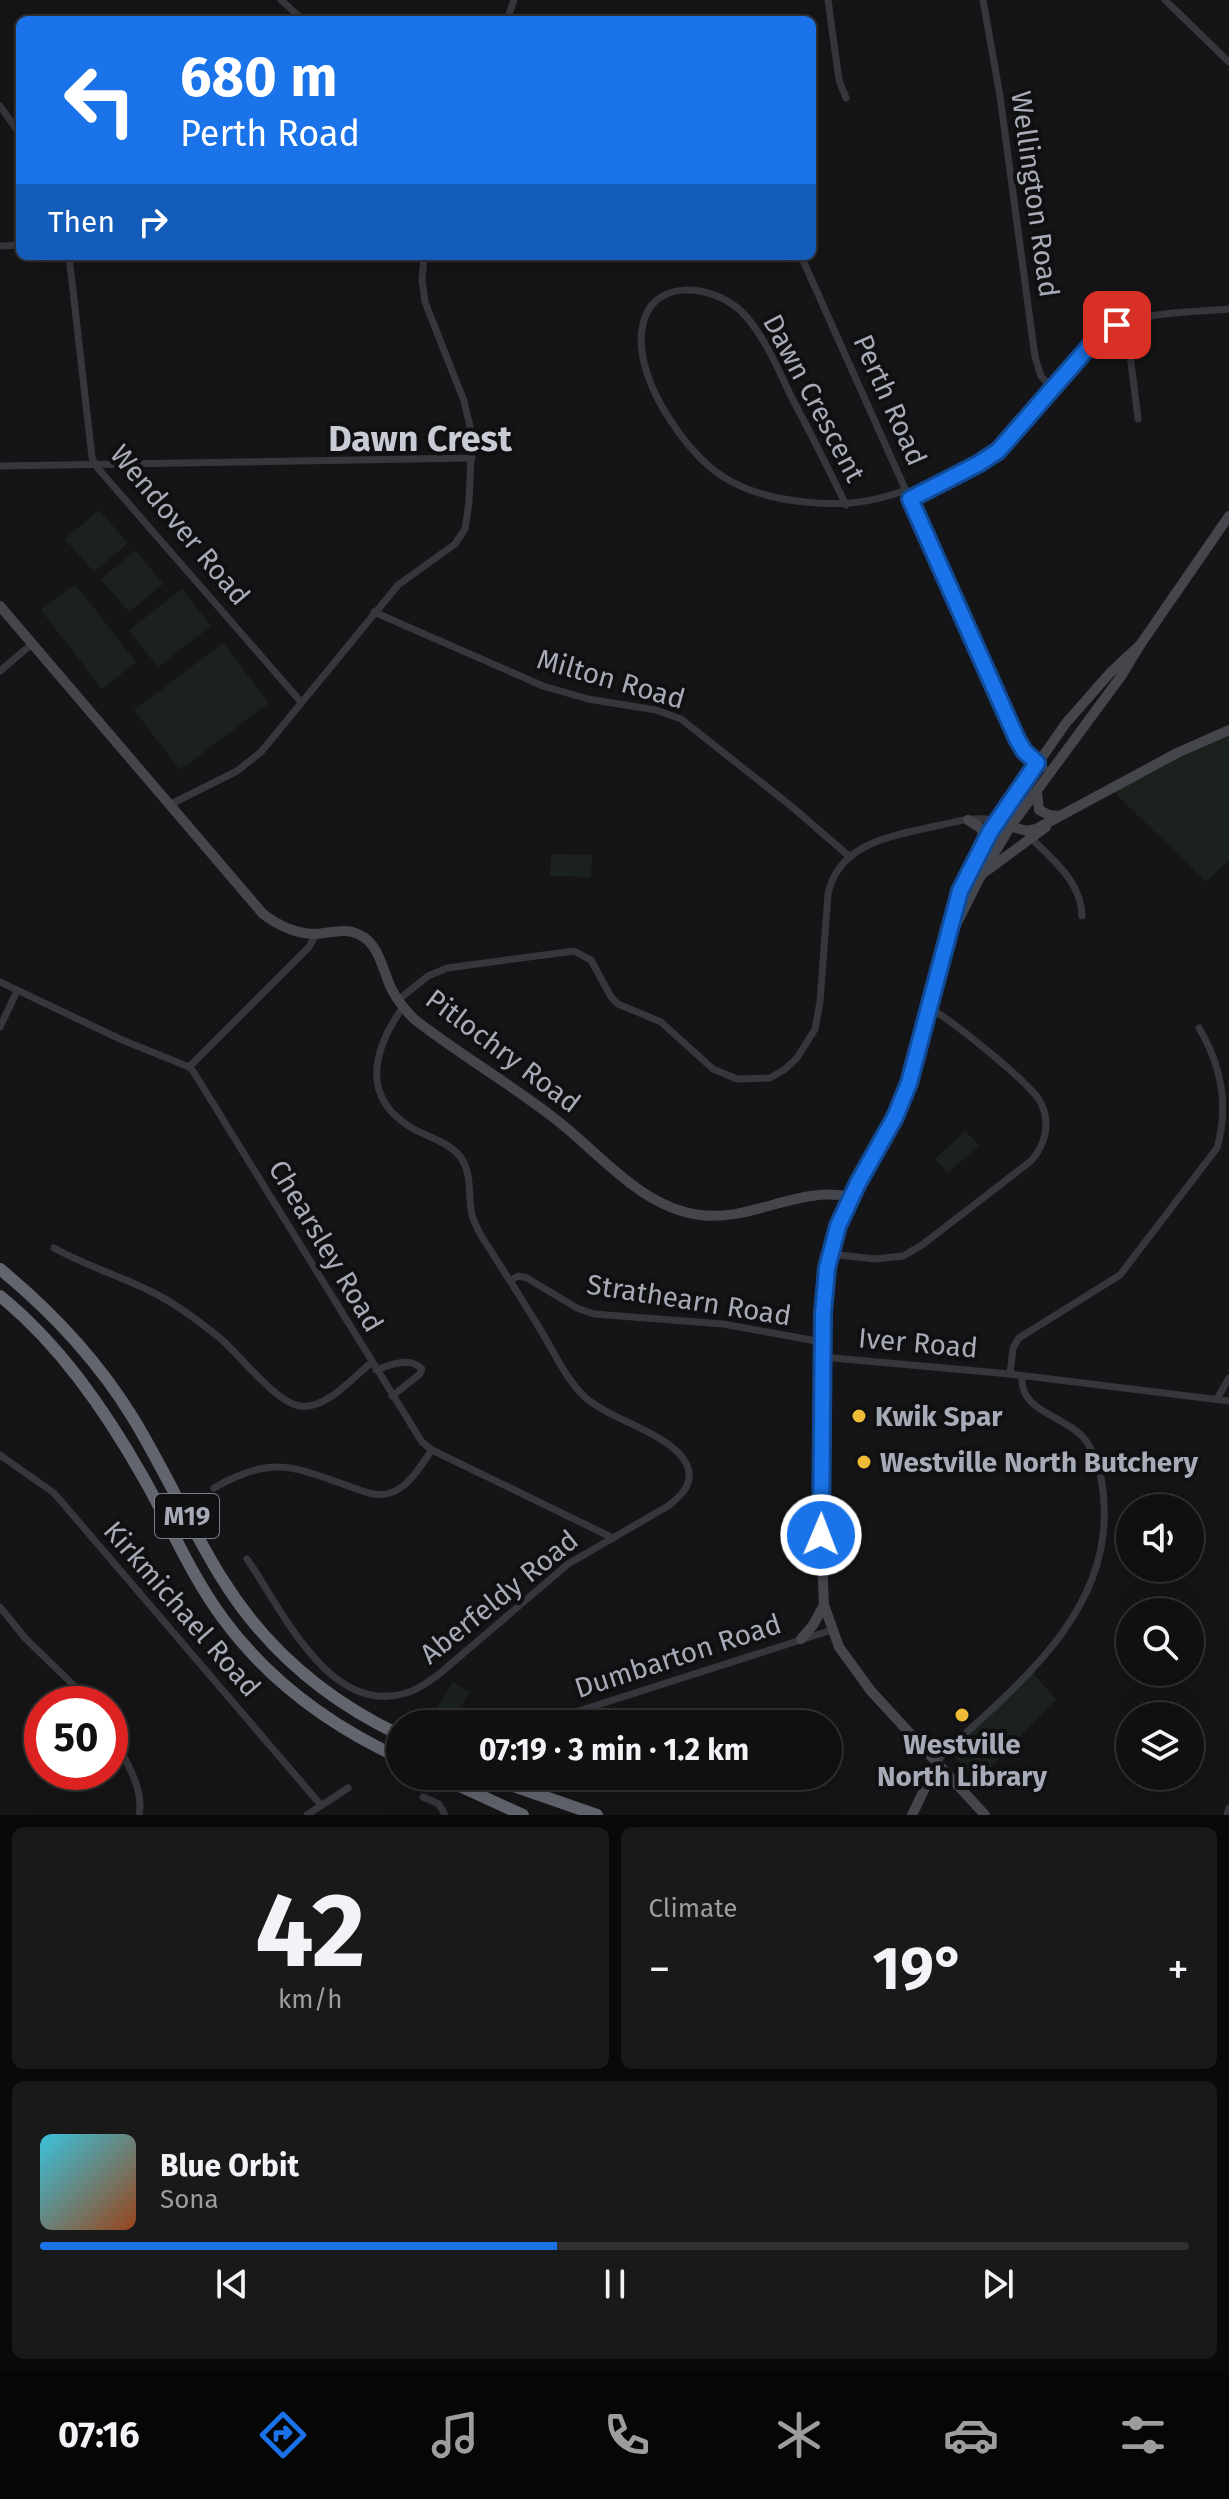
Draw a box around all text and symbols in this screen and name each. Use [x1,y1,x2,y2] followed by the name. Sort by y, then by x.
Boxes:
[180,44,337,111] text: 680 m
[48,48,152,152] icon: left
[1004,89,1066,299] street label: Wellington Road
[180,112,360,156] text: Perth Road
[131,200,175,244] icon: right
[48,204,115,240] text: Then
[1083,291,1151,359] pin
[1095,303,1139,347] icon: arrive
[756,309,872,488] street label: Dawn Crescent
[846,329,934,471] street label: Perth Road
[328,417,513,461] district label: Dawn Crest
[103,438,257,612] street label: Wendover Road
[533,642,689,716] street label: Milton Road
[419,982,587,1120] street label: Pitlochry Road
[262,1154,390,1338] street label: Chearsley Road
[585,1268,793,1332] street label: Strathearn Road
[857,1321,979,1365] street label: Iver Road
[875,1400,1003,1433] place label: Kwik Spar
[850,1407,868,1425] marker: Kwik Spar
[880,1446,1199,1479] place label: Westville North Butchery
[855,1453,873,1471] marker: Westville North Butchery
[779,1493,863,1577] position arrow
[155,1494,219,1538] road number: M19
[1116,1494,1204,1790] map controls
[1116,1494,1204,1582] button: sound
[97,1514,267,1704] street label: Kirkmichael Road
[413,1523,585,1671] street label: Aberfeldy Road
[1116,1598,1204,1686] button: search
[571,1607,785,1705] street label: Dumbarton Road
[24,1686,128,1790] speed limit sign: 50
[1116,1702,1204,1790] button: layers
[953,1706,971,1724] marker: Westville North Library
[877,1728,1048,1793] place label: Westville North Library
[479,1732,749,1768] text: 07:19 · 3 min · 1.2 km
[255,1869,365,1994] text: 42
[649,1893,737,1924] text: Climate
[872,1933,965,2005] text: 19°
[649,1943,671,1996] text: −
[1167,1943,1189,1996] text: +
[278,1984,342,2015] text: km/h
[160,2148,299,2184] text: Blue Orbit
[160,2184,219,2215] text: Sona
[210,2262,254,2306] icon: previous
[593,2262,637,2306] icon: pause
[976,2262,1020,2306] icon: next
[255,2407,311,2463] icon: directions
[427,2407,483,2463] icon: music
[599,2407,655,2463] icon: phone
[771,2407,827,2463] icon: climate
[943,2407,999,2463] icon: car
[1115,2407,1171,2463] icon: filters
[58,2413,140,2457] text: 07:16

